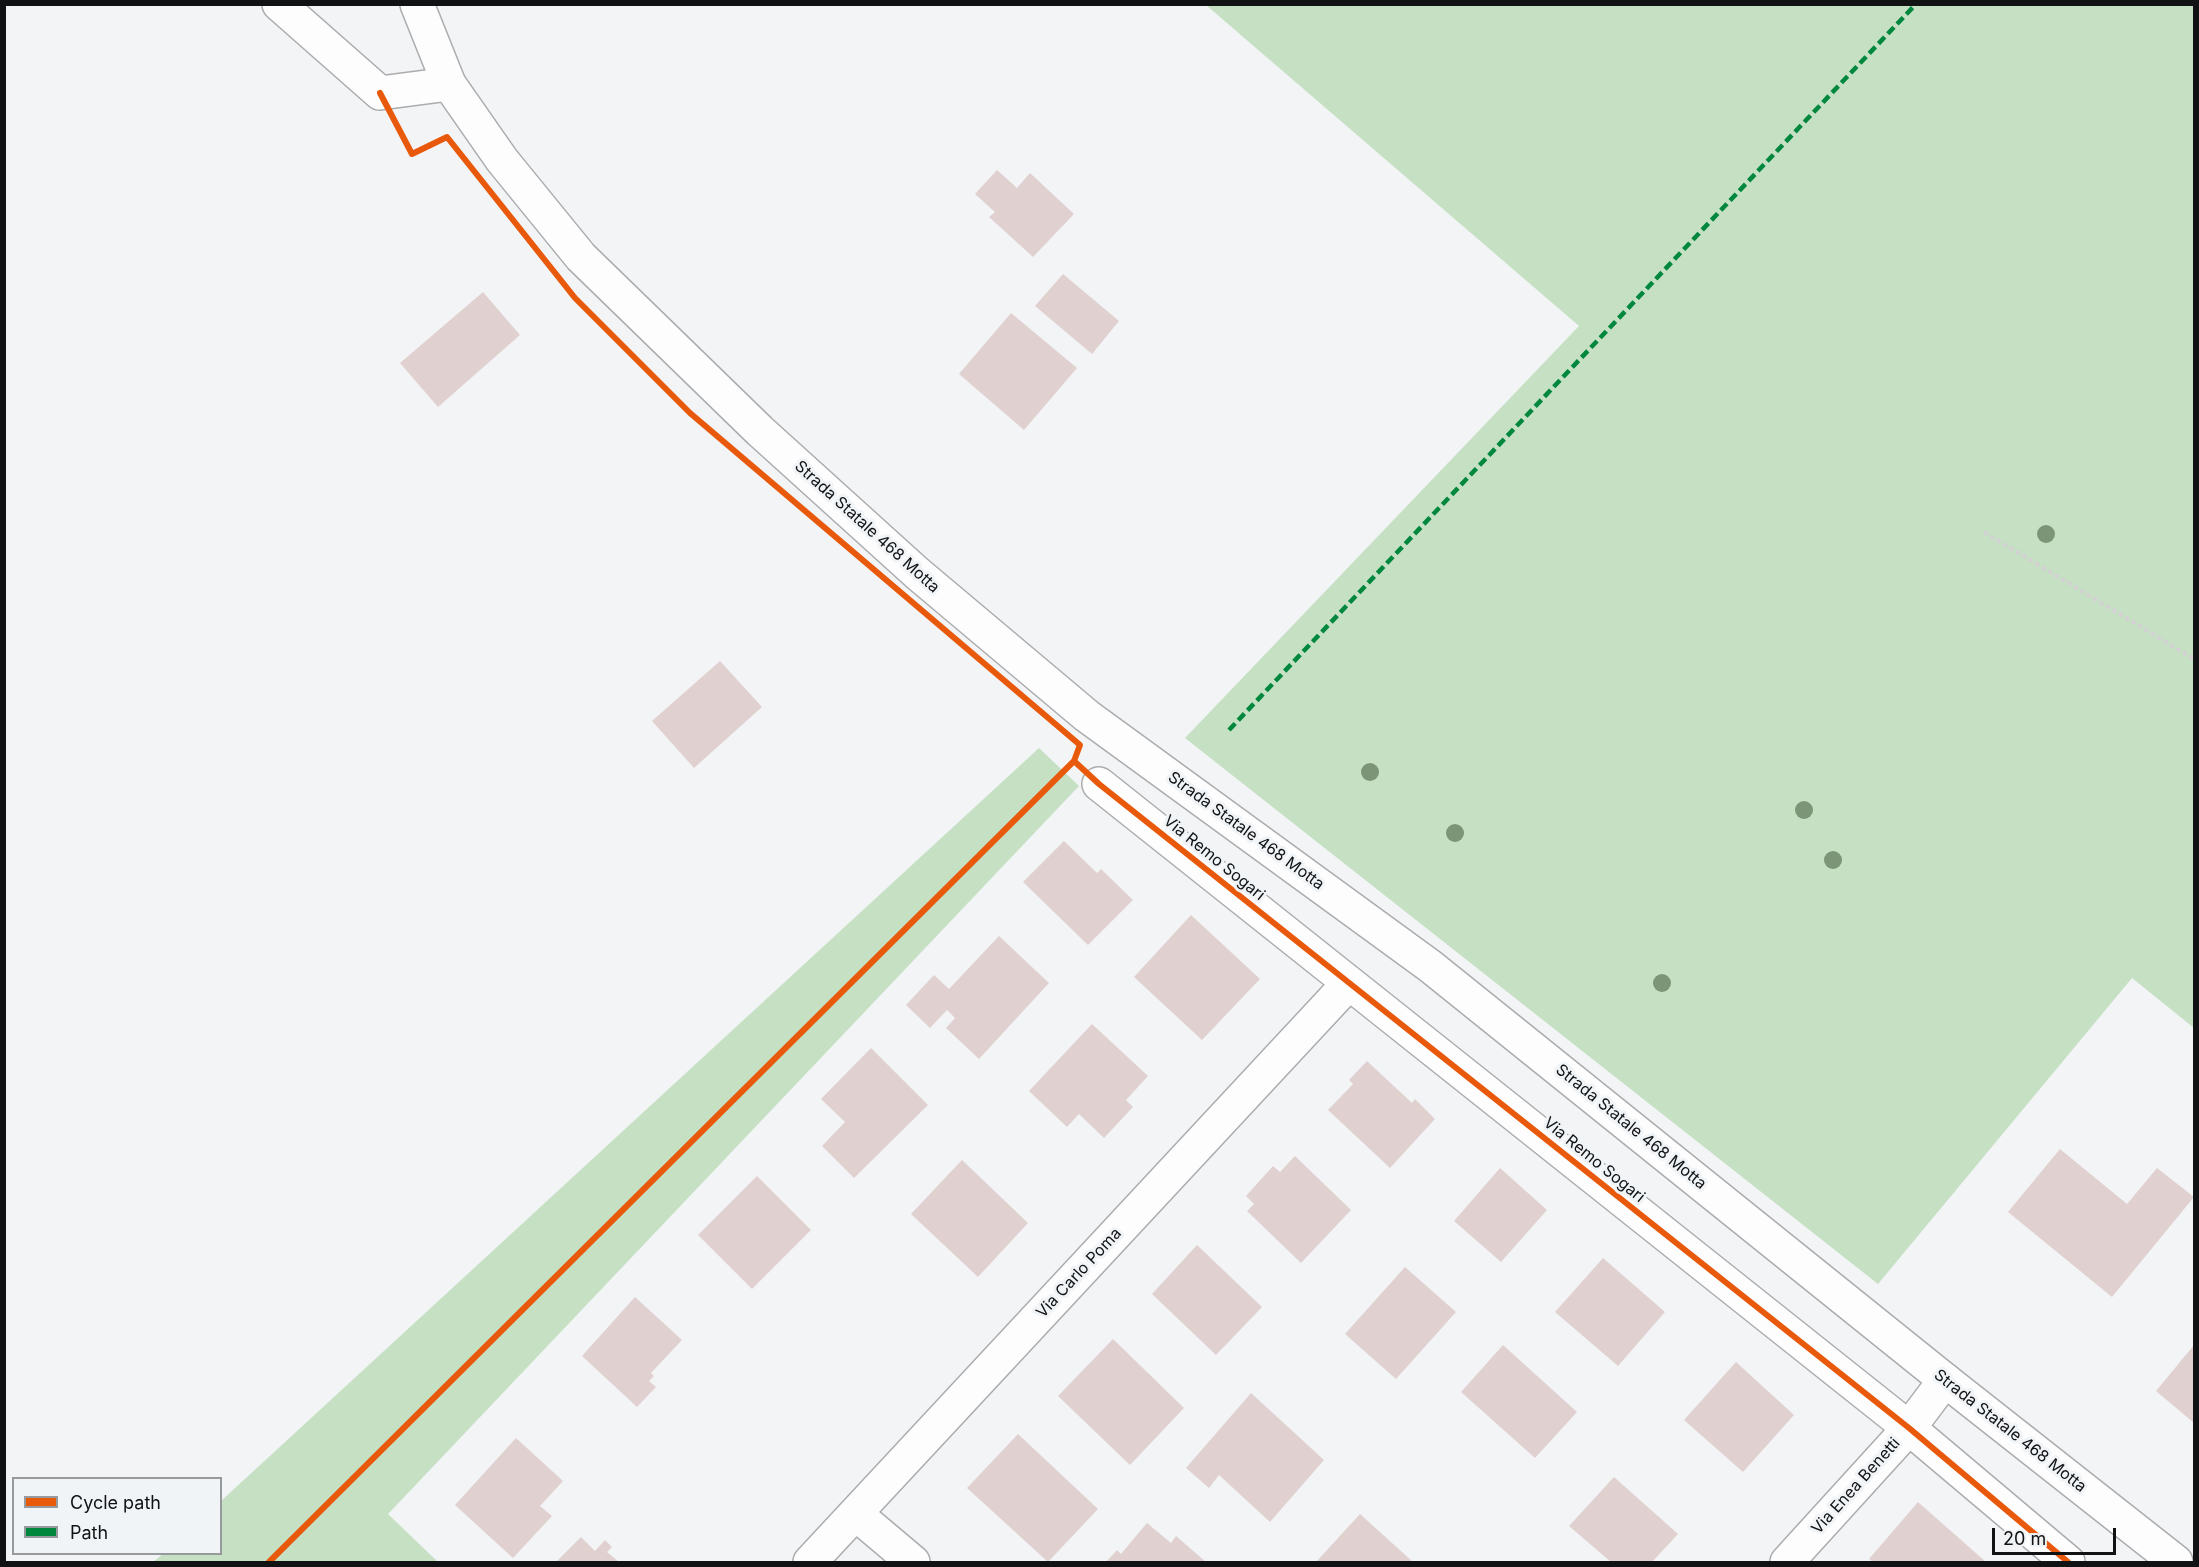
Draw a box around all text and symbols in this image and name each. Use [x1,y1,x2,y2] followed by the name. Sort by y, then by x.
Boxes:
[791,457,943,597] street label: Strada Statale 468 Motta
[1164,768,1328,894] street label: Strada Statale 468 Motta
[1160,811,1268,905] street label: Via Remo Sogari
[1552,1060,1710,1194] street label: Strada Statale 468 Motta
[1540,1113,1648,1207] street label: Via Remo Sogari
[1032,1224,1126,1322] street label: Via Carlo Poma
[1930,1366,2090,1496] street label: Strada Statale 468 Motta
[1808,1434,1904,1538] street label: Via Enea Benetti
[12,1477,222,1555] legend
[70,1492,161,1513] text: Cycle path
[1995,1516,2120,1554] scale bar
[70,1522,108,1543] text: Path
[2003,1528,2046,1549] text: 20 m

